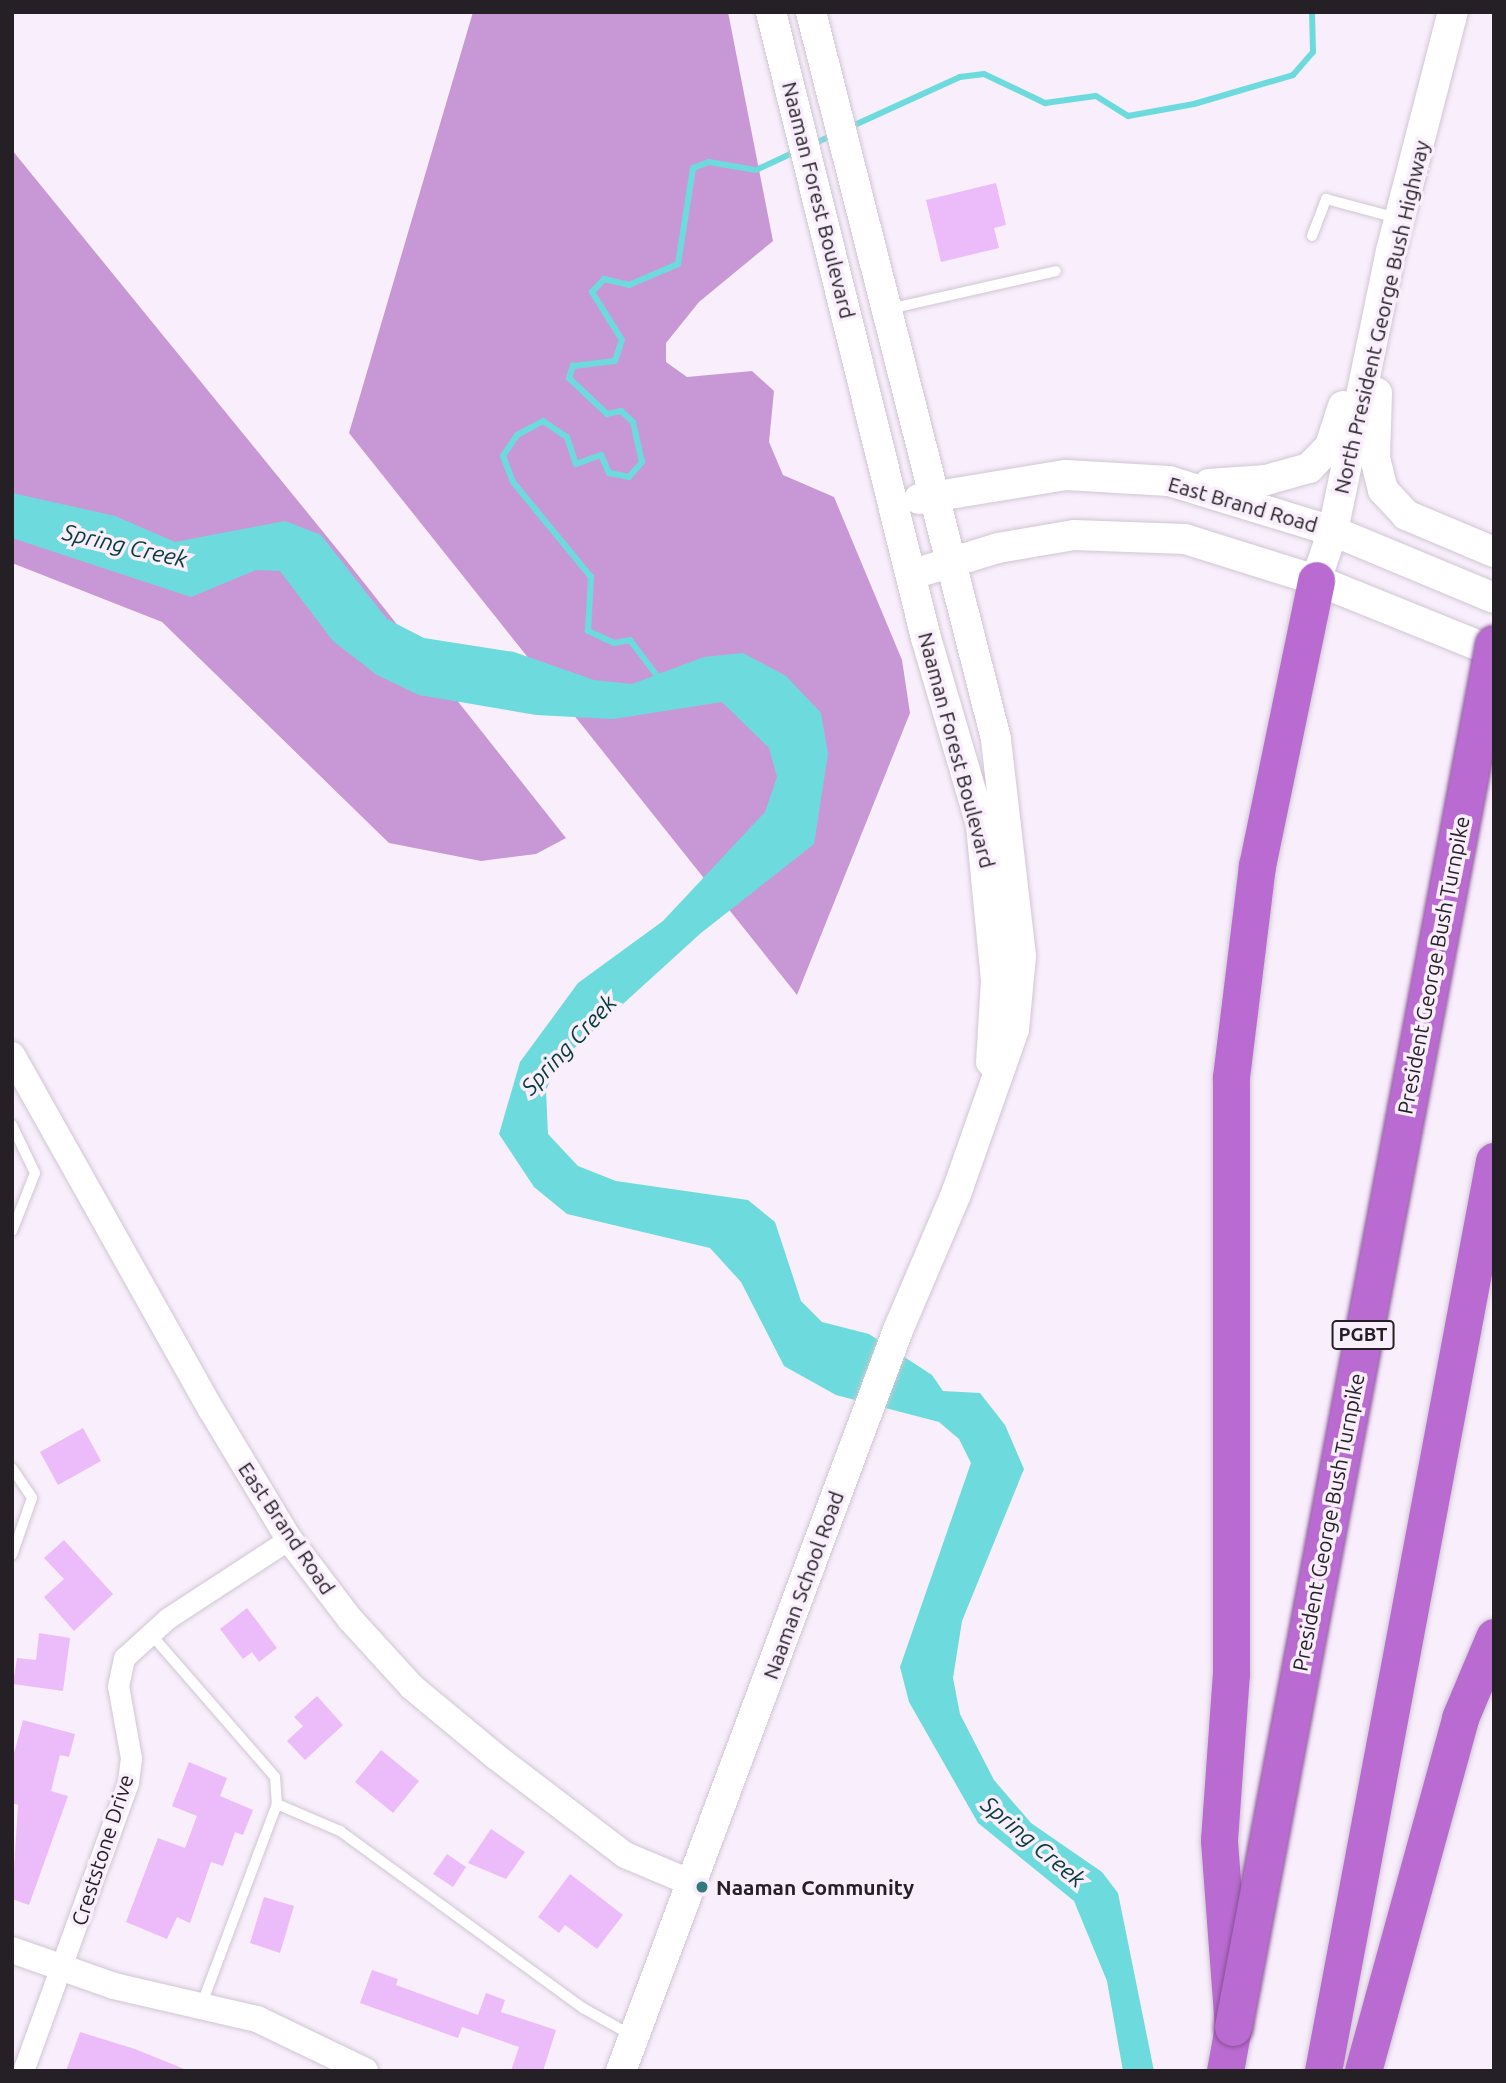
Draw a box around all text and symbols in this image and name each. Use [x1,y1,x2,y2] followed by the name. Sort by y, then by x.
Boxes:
[777,79,861,321] street label: Naaman Forest Boulevard
[1328,138,1434,496] street label: North President George Bush Highway
[1165,471,1321,537] street label: East Brand Road
[60,518,190,574] water label: Spring Creek
[913,629,1001,871] street label: Naaman Forest Boulevard
[1392,814,1474,1116] street label: President George Bush Turnpike
[516,989,622,1101] water label: Spring Creek
[1332,1320,1394,1350] road number: PGBT
[1287,1371,1369,1673] street label: President George Bush Turnpike
[233,1457,341,1599] street label: East Brand Road
[757,1487,849,1683] street label: Naaman School Road
[66,1771,138,1929] street label: Creststone Drive
[975,1791,1091,1893] water label: Spring Creek
[716,1874,914,1900] place label: Naaman Community
[694,1879,710,1895] marker: Naaman Community

